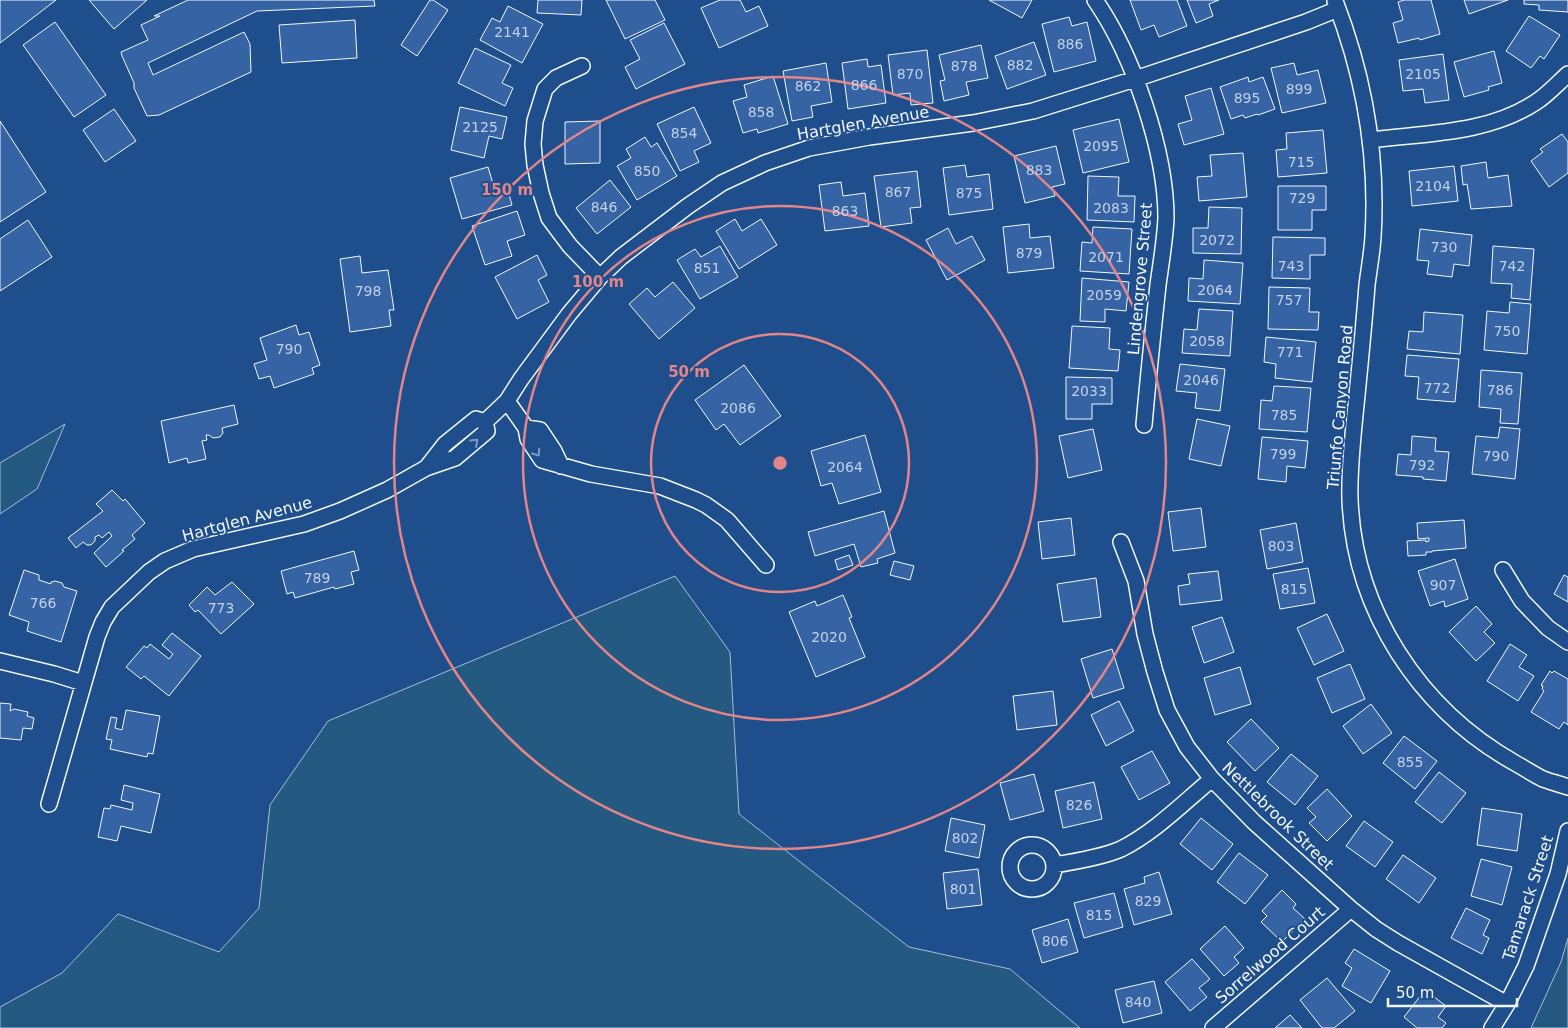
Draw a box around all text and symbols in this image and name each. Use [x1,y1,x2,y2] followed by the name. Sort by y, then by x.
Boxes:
[494,24,530,40] house number: 2141
[1057,36,1083,52] house number: 886
[1007,57,1033,73] house number: 882
[951,58,977,74] house number: 878
[897,66,923,82] house number: 870
[1405,66,1441,82] house number: 2105
[851,77,877,93] house number: 866
[795,78,821,94] house number: 862
[1286,81,1312,97] house number: 899
[1234,90,1260,106] house number: 895
[795,102,931,144] street label: Hartglen Avenue
[748,104,774,120] house number: 858
[462,119,498,135] house number: 2125
[671,125,697,141] house number: 854
[1083,138,1119,154] house number: 2095
[1288,154,1314,170] house number: 715
[1026,162,1052,178] house number: 883
[634,163,660,179] house number: 850
[1415,178,1451,194] house number: 2104
[481,181,533,199] text: 150 m
[885,184,911,200] house number: 867
[956,185,982,201] house number: 875
[1289,190,1315,206] house number: 729
[591,199,617,215] house number: 846
[1093,200,1129,216] house number: 2083
[1124,202,1156,356] street label: Lindengrove Street
[832,203,858,219] house number: 863
[1199,232,1235,248] house number: 2072
[1431,239,1457,255] house number: 730
[1016,245,1042,261] house number: 879
[1088,249,1124,265] house number: 2071
[1278,258,1304,274] house number: 743
[1499,258,1525,274] house number: 742
[694,260,720,276] house number: 851
[572,273,624,291] text: 100 m
[1197,282,1233,298] house number: 2064
[355,283,381,299] house number: 798
[1086,287,1122,303] house number: 2059
[1276,292,1302,308] house number: 757
[1494,323,1520,339] house number: 750
[1323,324,1357,491] street label: Triunfo Canyon Road
[1189,333,1225,349] house number: 2058
[276,341,302,357] house number: 790
[1277,344,1303,360] house number: 771
[668,363,710,381] text: 50 m
[1183,372,1219,388] house number: 2046
[1424,380,1450,396] house number: 772
[1487,382,1513,398] house number: 786
[1071,383,1107,399] house number: 2033
[720,400,756,416] house number: 2086
[1271,407,1297,423] house number: 785
[469,439,478,448] one-way arrow
[1270,446,1296,462] house number: 799
[531,447,540,456] one-way arrow
[1483,448,1509,464] house number: 790
[771,454,789,472] centre of rings
[1409,457,1435,473] house number: 792
[827,459,863,475] house number: 2064
[180,493,314,545] street label: Hartglen Avenue
[1268,538,1294,554] house number: 803
[304,570,330,586] house number: 789
[1430,577,1456,593] house number: 907
[1281,581,1307,597] house number: 815
[30,595,56,611] house number: 766
[208,600,234,616] house number: 773
[811,629,847,645] house number: 2020
[1397,754,1423,770] house number: 855
[1218,758,1338,874] street label: Nettlebrook Street
[1066,797,1092,813] house number: 826
[952,830,978,846] house number: 802
[1498,833,1557,964] street label: Tamarack Street
[950,881,976,897] house number: 801
[1135,893,1161,909] house number: 829
[1211,902,1329,1008] street label: Sorrelwood Court
[1086,907,1112,923] house number: 815
[1042,933,1068,949] house number: 806
[1388,976,1517,1008] scale bar
[1396,984,1434,1002] text: 50 m
[1125,994,1151,1010] house number: 840

